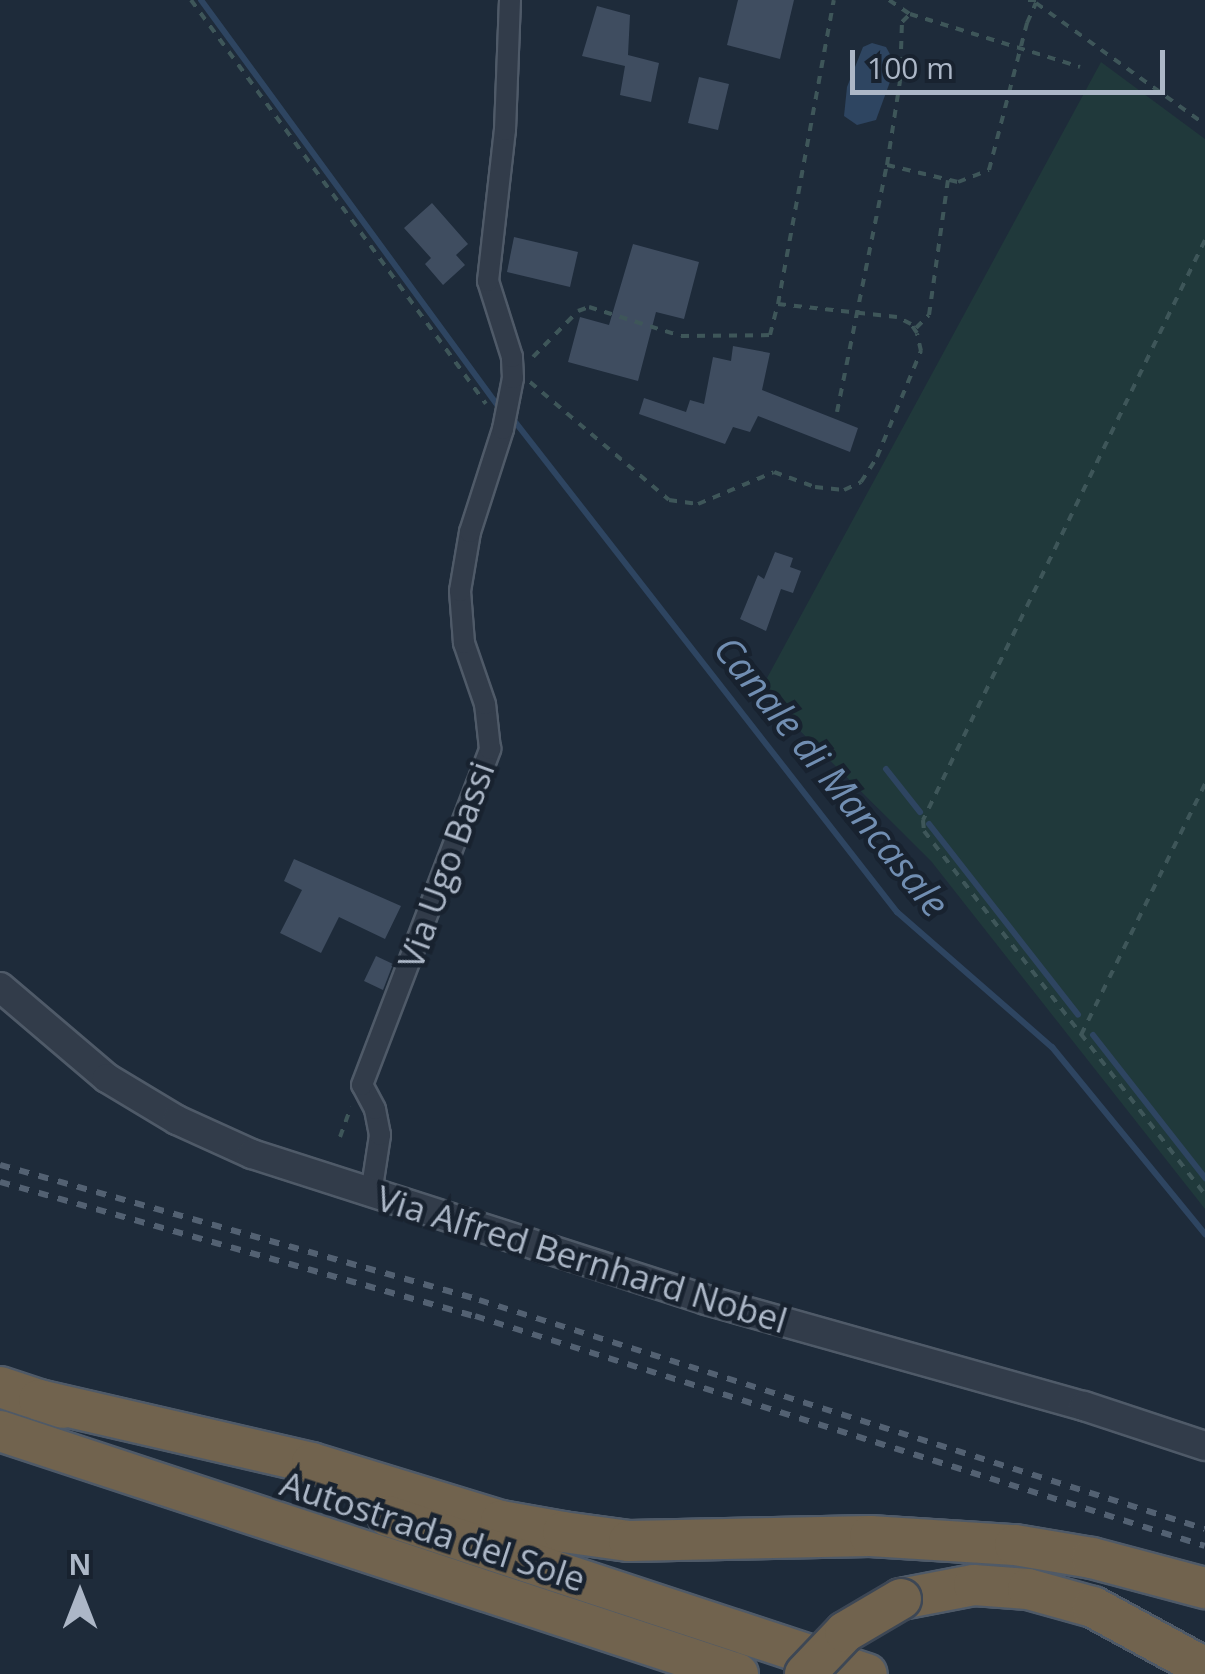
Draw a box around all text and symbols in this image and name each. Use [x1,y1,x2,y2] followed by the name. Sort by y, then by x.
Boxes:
[855,30,1170,92] scale bar
[867,47,954,88] text: 100 m
[705,627,959,925] water label: Canale di Mancasale
[389,756,503,974] street label: Via Ugo Bassi
[372,1177,792,1341] street label: Via Alfred Bernhard Nobel
[275,1462,591,1600] street label: Autostrada del Sole
[30,1544,130,1644] north arrow
[69,1545,91,1583] text: N

